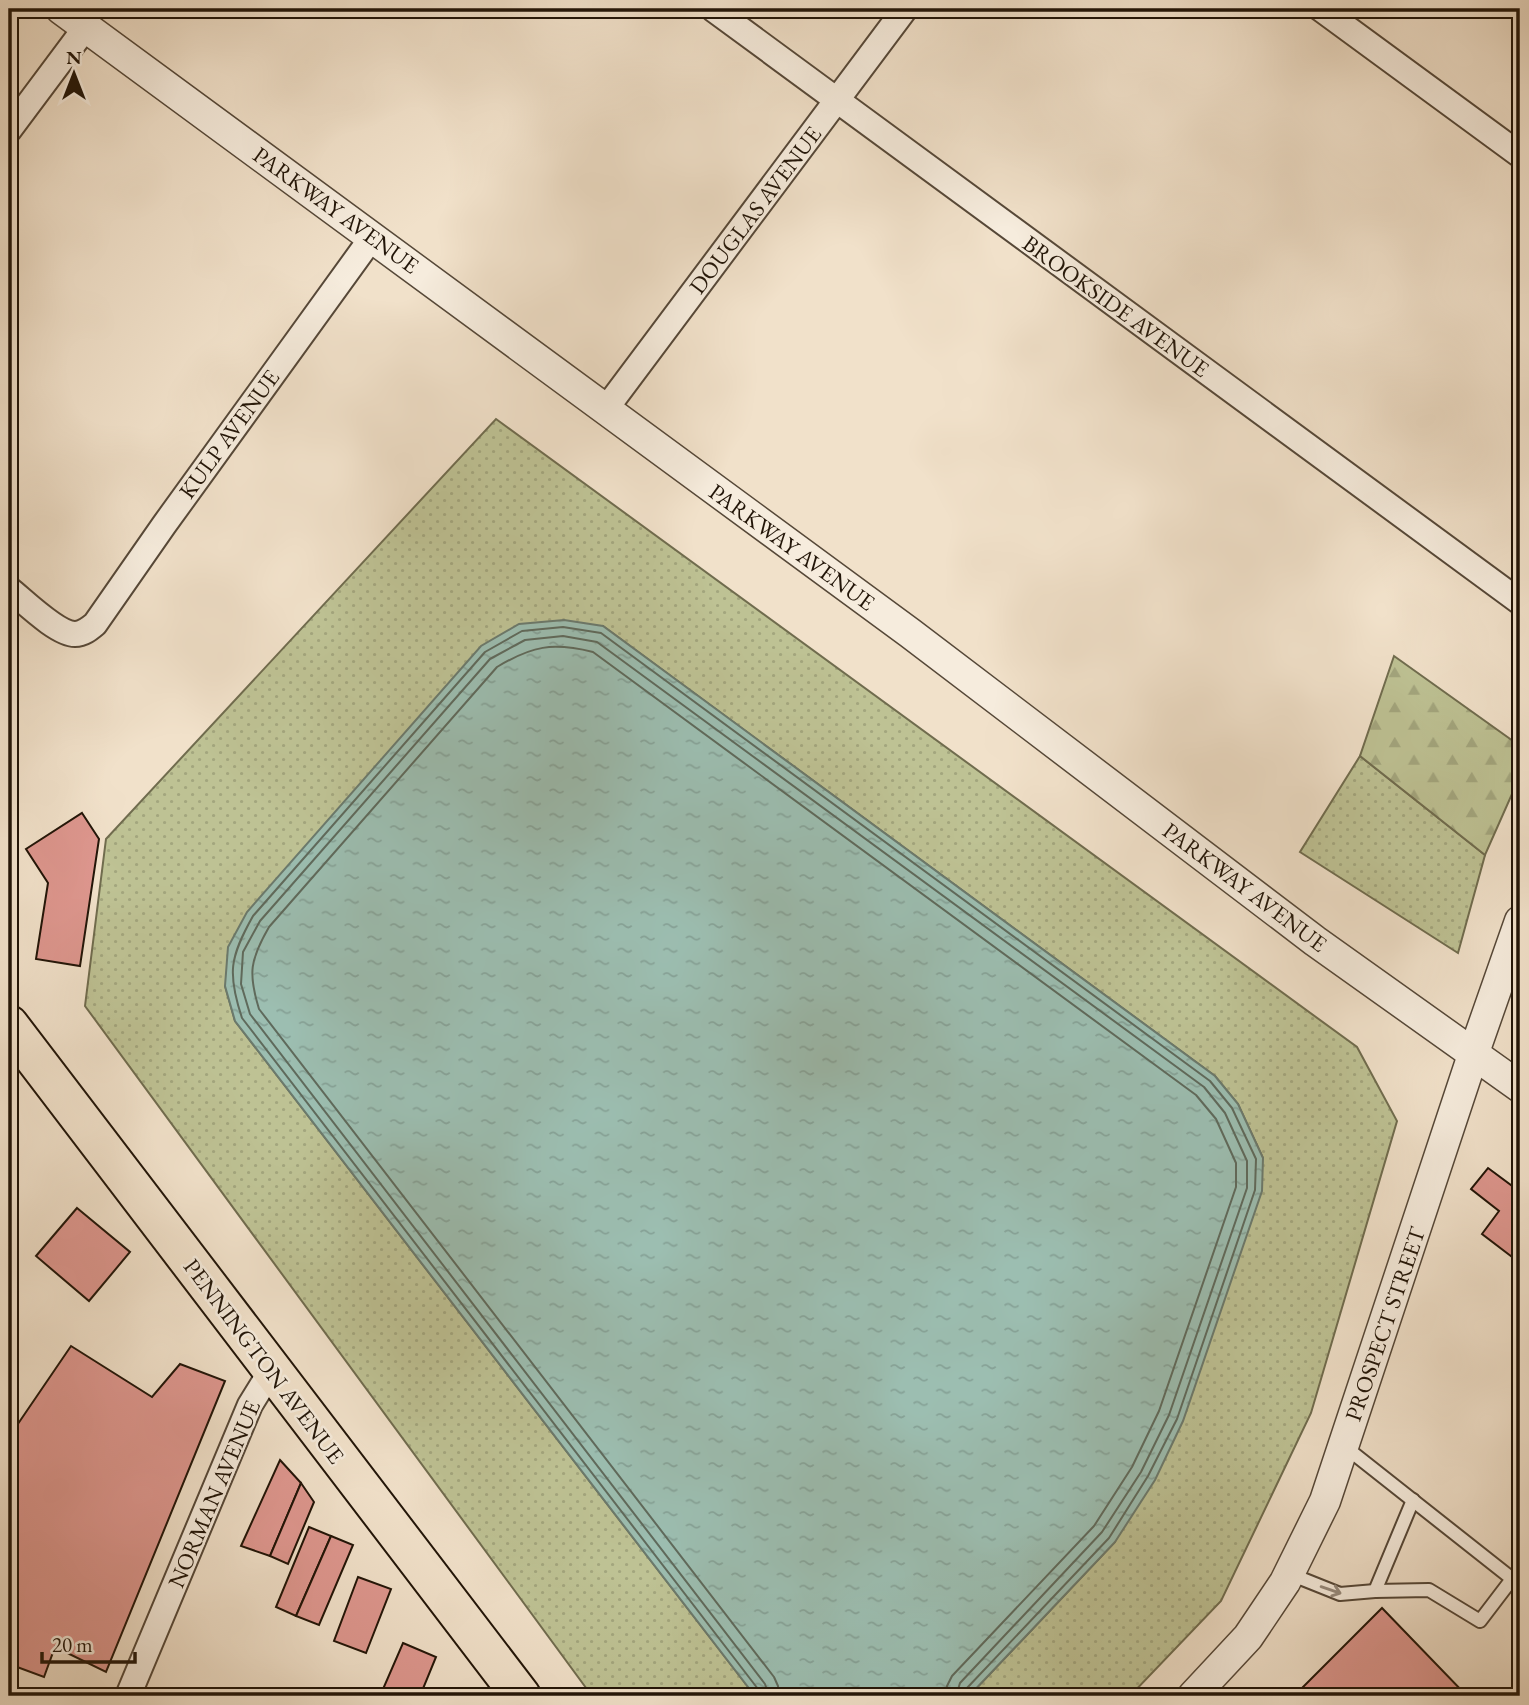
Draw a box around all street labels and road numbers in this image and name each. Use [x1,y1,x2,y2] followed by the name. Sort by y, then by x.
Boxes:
[682,120,828,300] street label: DOUGLAS AVENUE
[247,140,425,280] street label: PARKWAY AVENUE
[1017,228,1215,384] street label: BROOKSIDE AVENUE
[172,363,286,505] street label: KULP AVENUE
[703,477,881,617] street label: PARKWAY AVENUE
[1157,815,1333,959] street label: PARKWAY AVENUE
[1338,1222,1432,1425] street label: PROSPECT STREET
[177,1252,351,1470] street label: PENNINGTON AVENUE
[161,1396,267,1592] street label: NORMAN AVENUE

